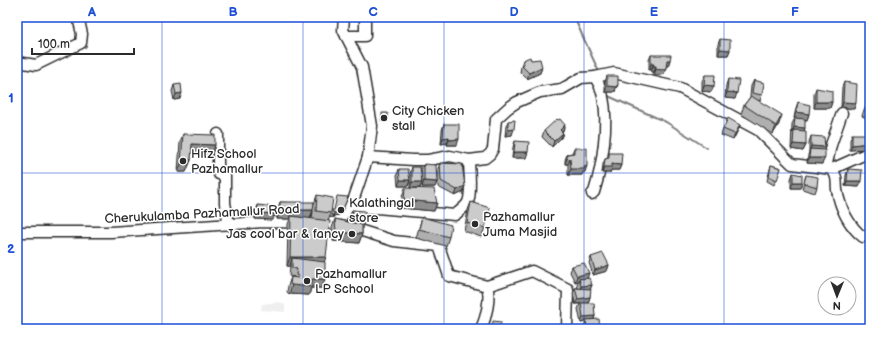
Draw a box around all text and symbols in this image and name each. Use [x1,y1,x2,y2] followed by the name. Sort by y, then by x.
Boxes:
[87,4,96,20] text: A
[228,4,238,20] text: B
[368,4,378,20] text: C
[509,4,519,20] text: D
[650,4,659,20] text: E
[791,4,799,20] text: F
[32,30,134,56] scale bar
[38,37,70,52] text: 100 m
[8,90,14,106] text: 1
[392,103,464,134] place label: City Chicken stall
[379,113,389,123] marker: City Chicken stall
[191,146,263,177] place label: Hifz School Pazhamallur
[178,156,188,166] marker: Hifz School Pazhamallur
[349,195,414,226] place label: Kalathingal store
[104,201,300,227] street label: Cherukulamba Pazhamallur Road
[336,205,346,215] marker: Kalathingal store
[483,209,557,240] place label: Pazhamallur Juma Masjid
[470,219,480,229] marker: Pazhamallur Juma Masjid
[226,226,344,242] place label: Jas cool bar & fancy
[347,229,357,239] marker: Jas cool bar & fancy
[7,241,15,257] text: 2
[315,266,387,297] place label: Pazhamallur LP School
[302,276,312,286] marker: Pazhamallur LP School
[817,276,857,316] north arrow
[833,299,841,312] text: N

